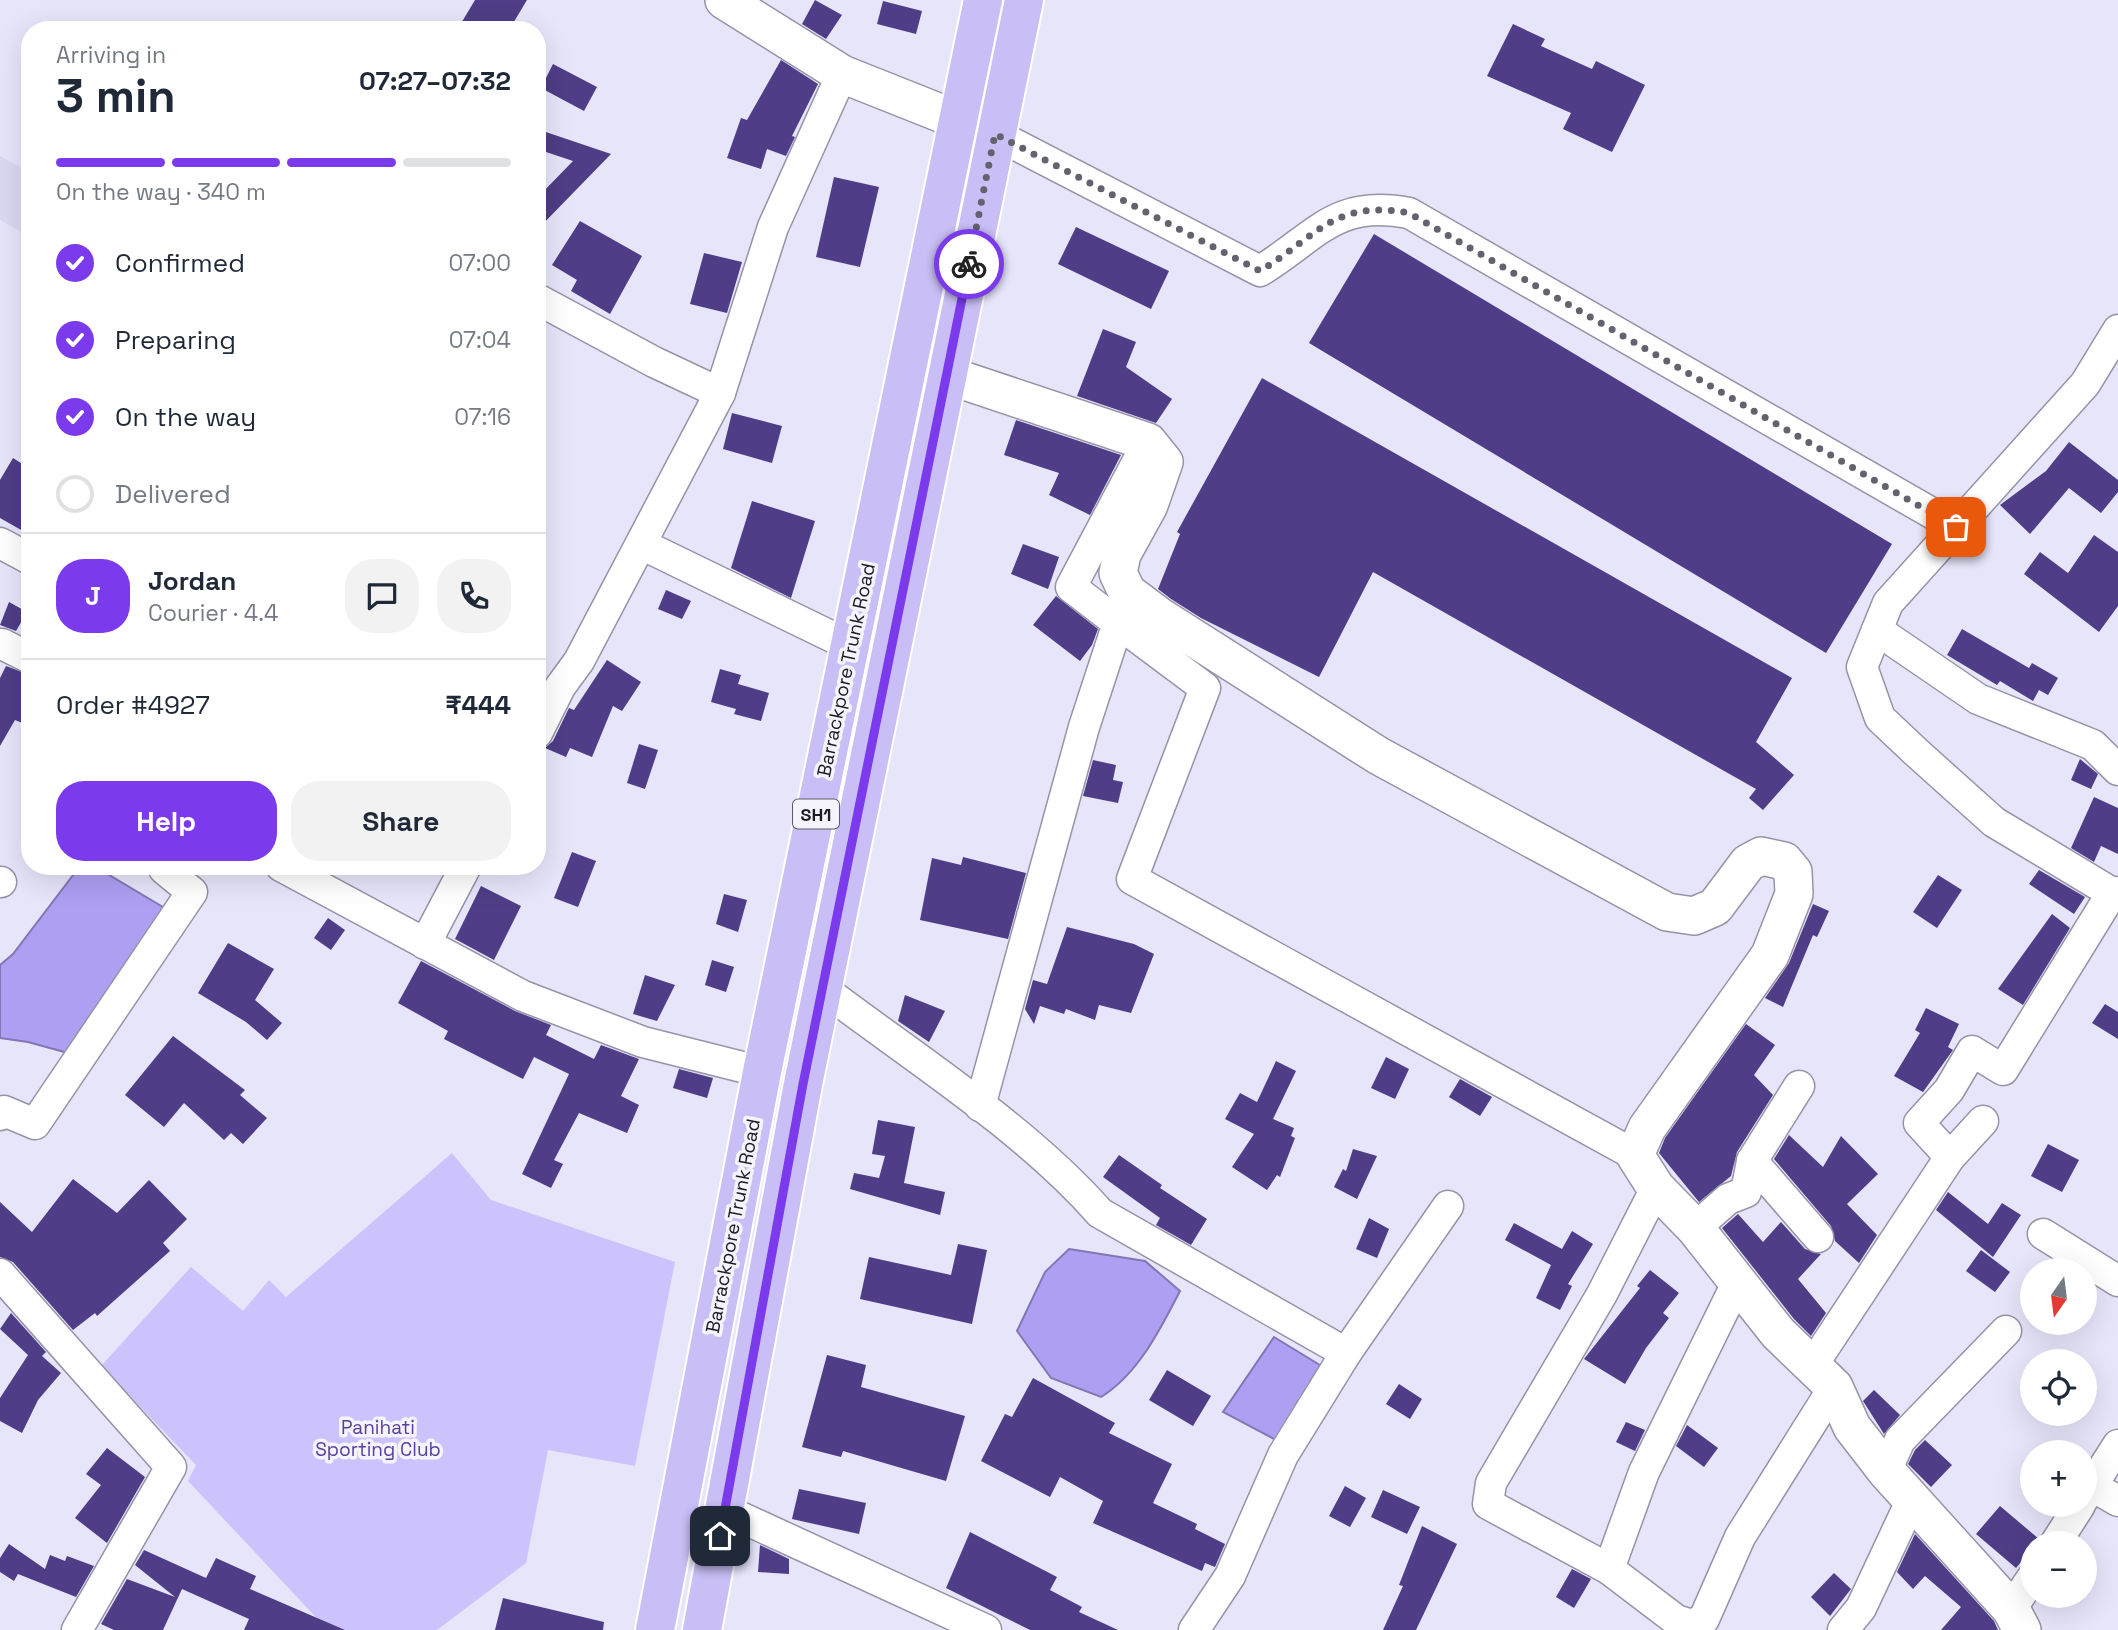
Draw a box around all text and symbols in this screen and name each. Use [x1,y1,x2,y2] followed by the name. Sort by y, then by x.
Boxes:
[56,40,166,70] text: Arriving in
[359,64,511,98] text: 07:27–07:32
[56,67,176,125] text: 3 min
[56,177,266,207] text: On the way · 340 m
[934,229,1004,299] courier
[56,244,94,282] icon: check
[950,245,988,283] icon: bike
[115,246,245,280] text: Confirmed
[448,248,511,278] text: 07:00
[56,321,94,359] icon: check
[115,323,236,357] text: Preparing
[449,325,511,355] text: 07:04
[56,398,94,436] icon: check
[115,400,256,434] text: On the way
[454,402,511,432] text: 07:16
[115,477,231,511] text: Delivered
[1926,497,1986,557] pin
[1937,508,1975,546] icon: bag
[345,559,419,633] button: chat
[437,559,511,633] button: phone
[811,561,881,779] street label: Barrackpore Trunk Road
[148,564,236,598] text: Jordan
[85,579,101,613] text: J
[148,598,278,628] text: Courier · 4.4
[56,688,210,722] text: Order #4927
[445,688,511,722] text: ₹444
[56,781,277,861] button: Help
[291,781,511,861] button: Share
[793,800,839,828] road number: SH1
[700,1117,766,1335] street label: Barrackpore Trunk Road
[2020,1258,2096,1335] north arrow
[2020,1258,2097,1608] map controls
[2020,1349,2097,1426] button: locate
[315,1415,441,1462] park label: Panihati Sporting Club
[2020,1440,2097,1517] button: +
[690,1506,750,1566] pin
[701,1517,739,1555] icon: home
[2020,1531,2097,1608] button: −

